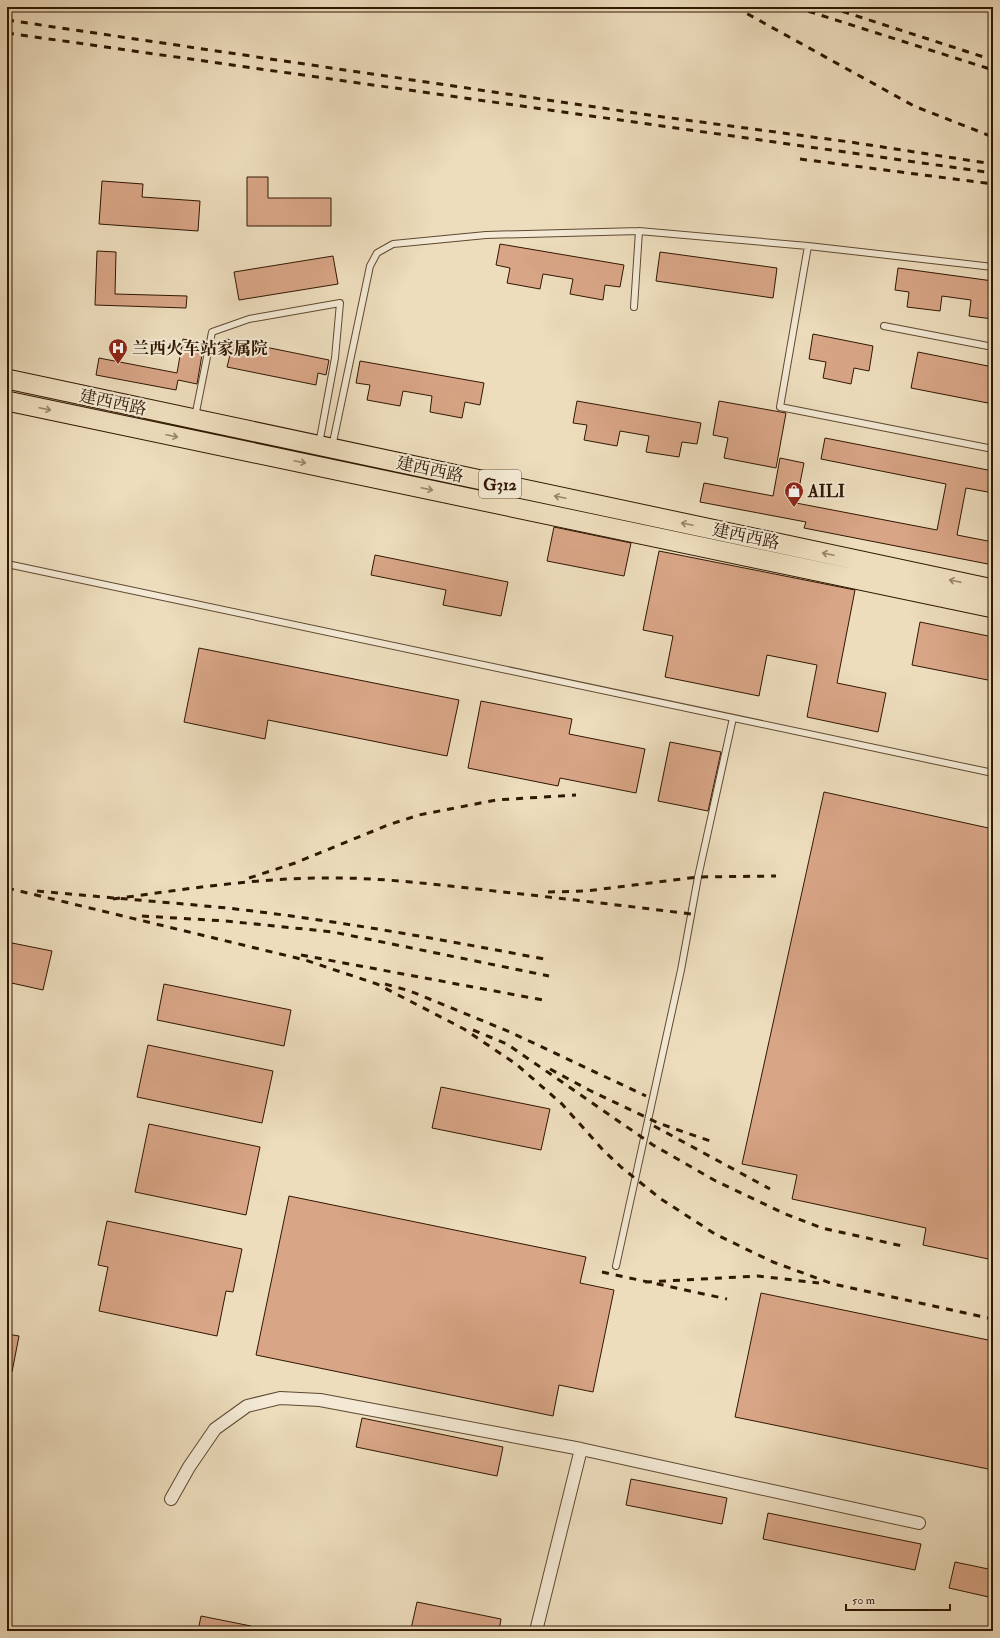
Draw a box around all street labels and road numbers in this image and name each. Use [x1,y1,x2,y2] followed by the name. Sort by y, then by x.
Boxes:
[77,385,148,420] street label: 建西西路
[394,452,465,487] street label: 建西西路
[479,470,521,498] road number: G312
[710,519,781,554] street label: 建西西路

